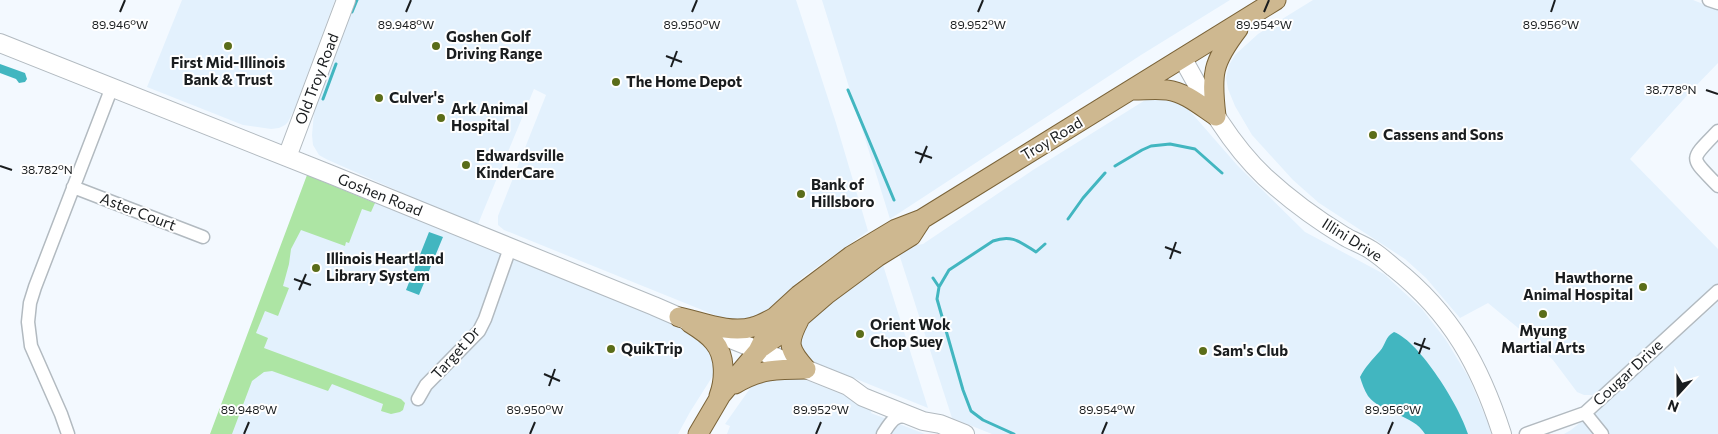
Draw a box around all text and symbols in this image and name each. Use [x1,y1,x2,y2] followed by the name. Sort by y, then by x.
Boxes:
[92,17,148,31] text: 89.946°W
[378,17,434,31] text: 89.948°W
[664,17,720,31] text: 89.950°W
[950,17,1006,31] text: 89.952°W
[1236,17,1292,31] text: 89.954°W
[1523,17,1579,31] text: 89.956°W
[446,27,542,62] place label: Goshen Golf Driving Range
[290,31,342,127] street label: Old Troy Road
[222,40,234,52] marker: First Mid-Illinois Bank & Trust
[430,40,442,52] marker: Goshen Golf Driving Range
[171,53,285,88] place label: First Mid-Illinois Bank & Trust
[626,72,742,90] place label: The Home Depot
[610,76,622,88] marker: The Home Depot
[1645,82,1697,96] text: 38.778°N
[389,88,444,106] place label: Culver's
[373,92,385,104] marker: Culver's
[451,99,528,134] place label: Ark Animal Hospital
[435,112,447,124] marker: Ark Animal Hospital
[1018,113,1085,163] street label: Troy Road
[1383,125,1503,143] place label: Cassens and Sons
[1367,129,1379,141] marker: Cassens and Sons
[476,146,564,181] place label: Edwardsville KinderCare
[460,159,472,171] marker: Edwardsville KinderCare
[21,162,73,176] text: 38.782°N
[335,169,425,219] street label: Goshen Road
[811,175,874,210] place label: Bank of Hillsboro
[98,188,179,234] street label: Aster Court
[795,188,807,200] marker: Bank of Hillsboro
[1319,214,1386,265] street label: Illini Drive
[326,249,444,284] place label: Illinois Heartland Library System
[310,262,322,274] marker: Illinois Heartland Library System
[1523,268,1633,303] place label: Hawthorne Animal Hospital
[1637,281,1649,293] marker: Hawthorne Animal Hospital
[1537,308,1549,320] marker: Myung Martial Arts
[870,315,951,350] place label: Orient Wok Chop Suey
[1501,321,1585,356] place label: Myung Martial Arts
[427,323,483,382] street label: Target Dr
[854,328,866,340] marker: Orient Wok Chop Suey
[1589,335,1666,409] street label: Cougar Drive
[621,339,683,357] place label: QuikTrip
[1213,341,1288,359] place label: Sam's Club
[605,343,617,355] marker: QuikTrip
[1197,345,1209,357] marker: Sam's Club
[1653,369,1703,419] north arrow
[1665,397,1681,416] text: N
[221,402,277,416] text: 89.948°W
[507,402,563,416] text: 89.950°W
[793,402,849,416] text: 89.952°W
[1079,402,1135,416] text: 89.954°W
[1365,402,1421,416] text: 89.956°W

